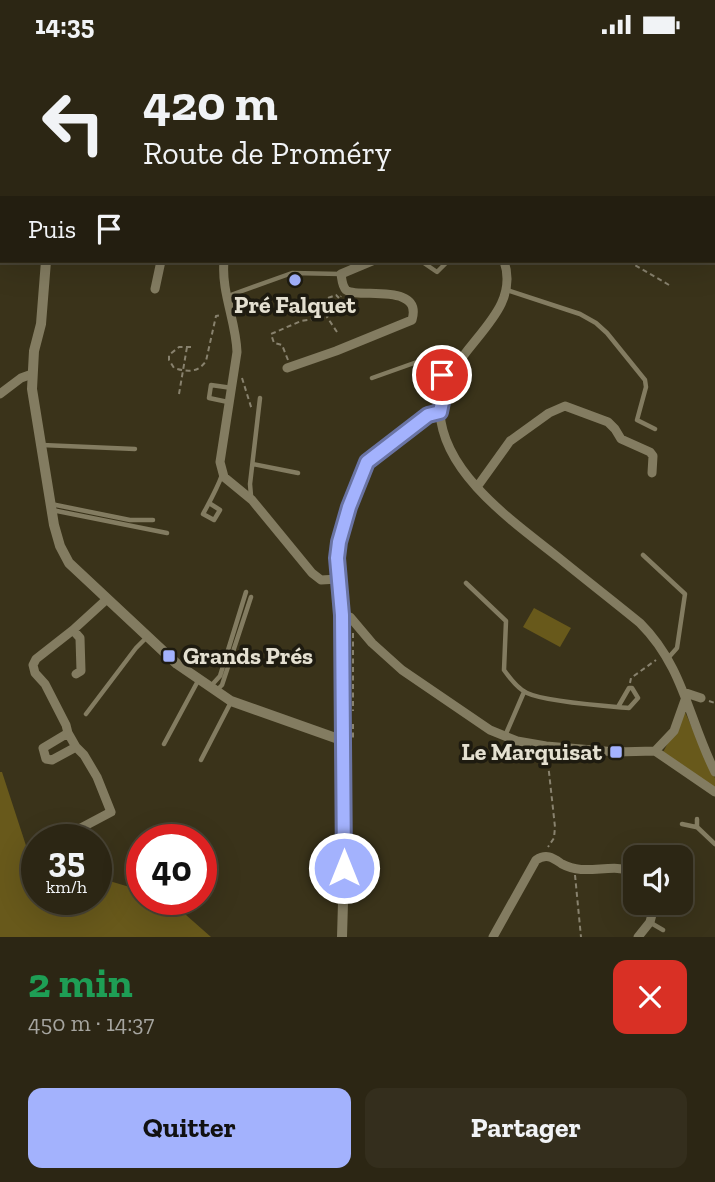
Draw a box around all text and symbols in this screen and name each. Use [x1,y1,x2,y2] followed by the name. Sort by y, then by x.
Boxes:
[35,9,94,41] text: 14:35
[143,74,278,133] text: 420 m
[28,77,119,168] icon: left
[143,134,391,172] text: Route de Proméry
[90,210,128,248] icon: arrive
[28,213,76,245] text: Puis
[287,272,303,288] marker: Pré Falquet
[234,290,356,319] place label: Pré Falquet
[412,345,472,405] pin
[423,356,461,394] icon: arrive
[183,641,313,670] place label: Grands Prés
[161,648,177,664] marker: Grands Prés
[461,737,602,766] place label: Le Marquisat
[608,744,624,760] marker: Le Marquisat
[126,824,217,915] speed limit sign: 40
[307,831,381,905] position arrow
[48,839,85,881] text: 35
[623,845,693,915] map controls
[623,845,693,915] button: sound
[46,876,87,898] text: km/h
[28,957,133,1008] text: 2 min
[613,960,687,1034] button: close
[28,1009,154,1037] text: 450 m · 14:37
[28,1088,351,1168] button: Quitter
[365,1088,687,1168] button: Partager

